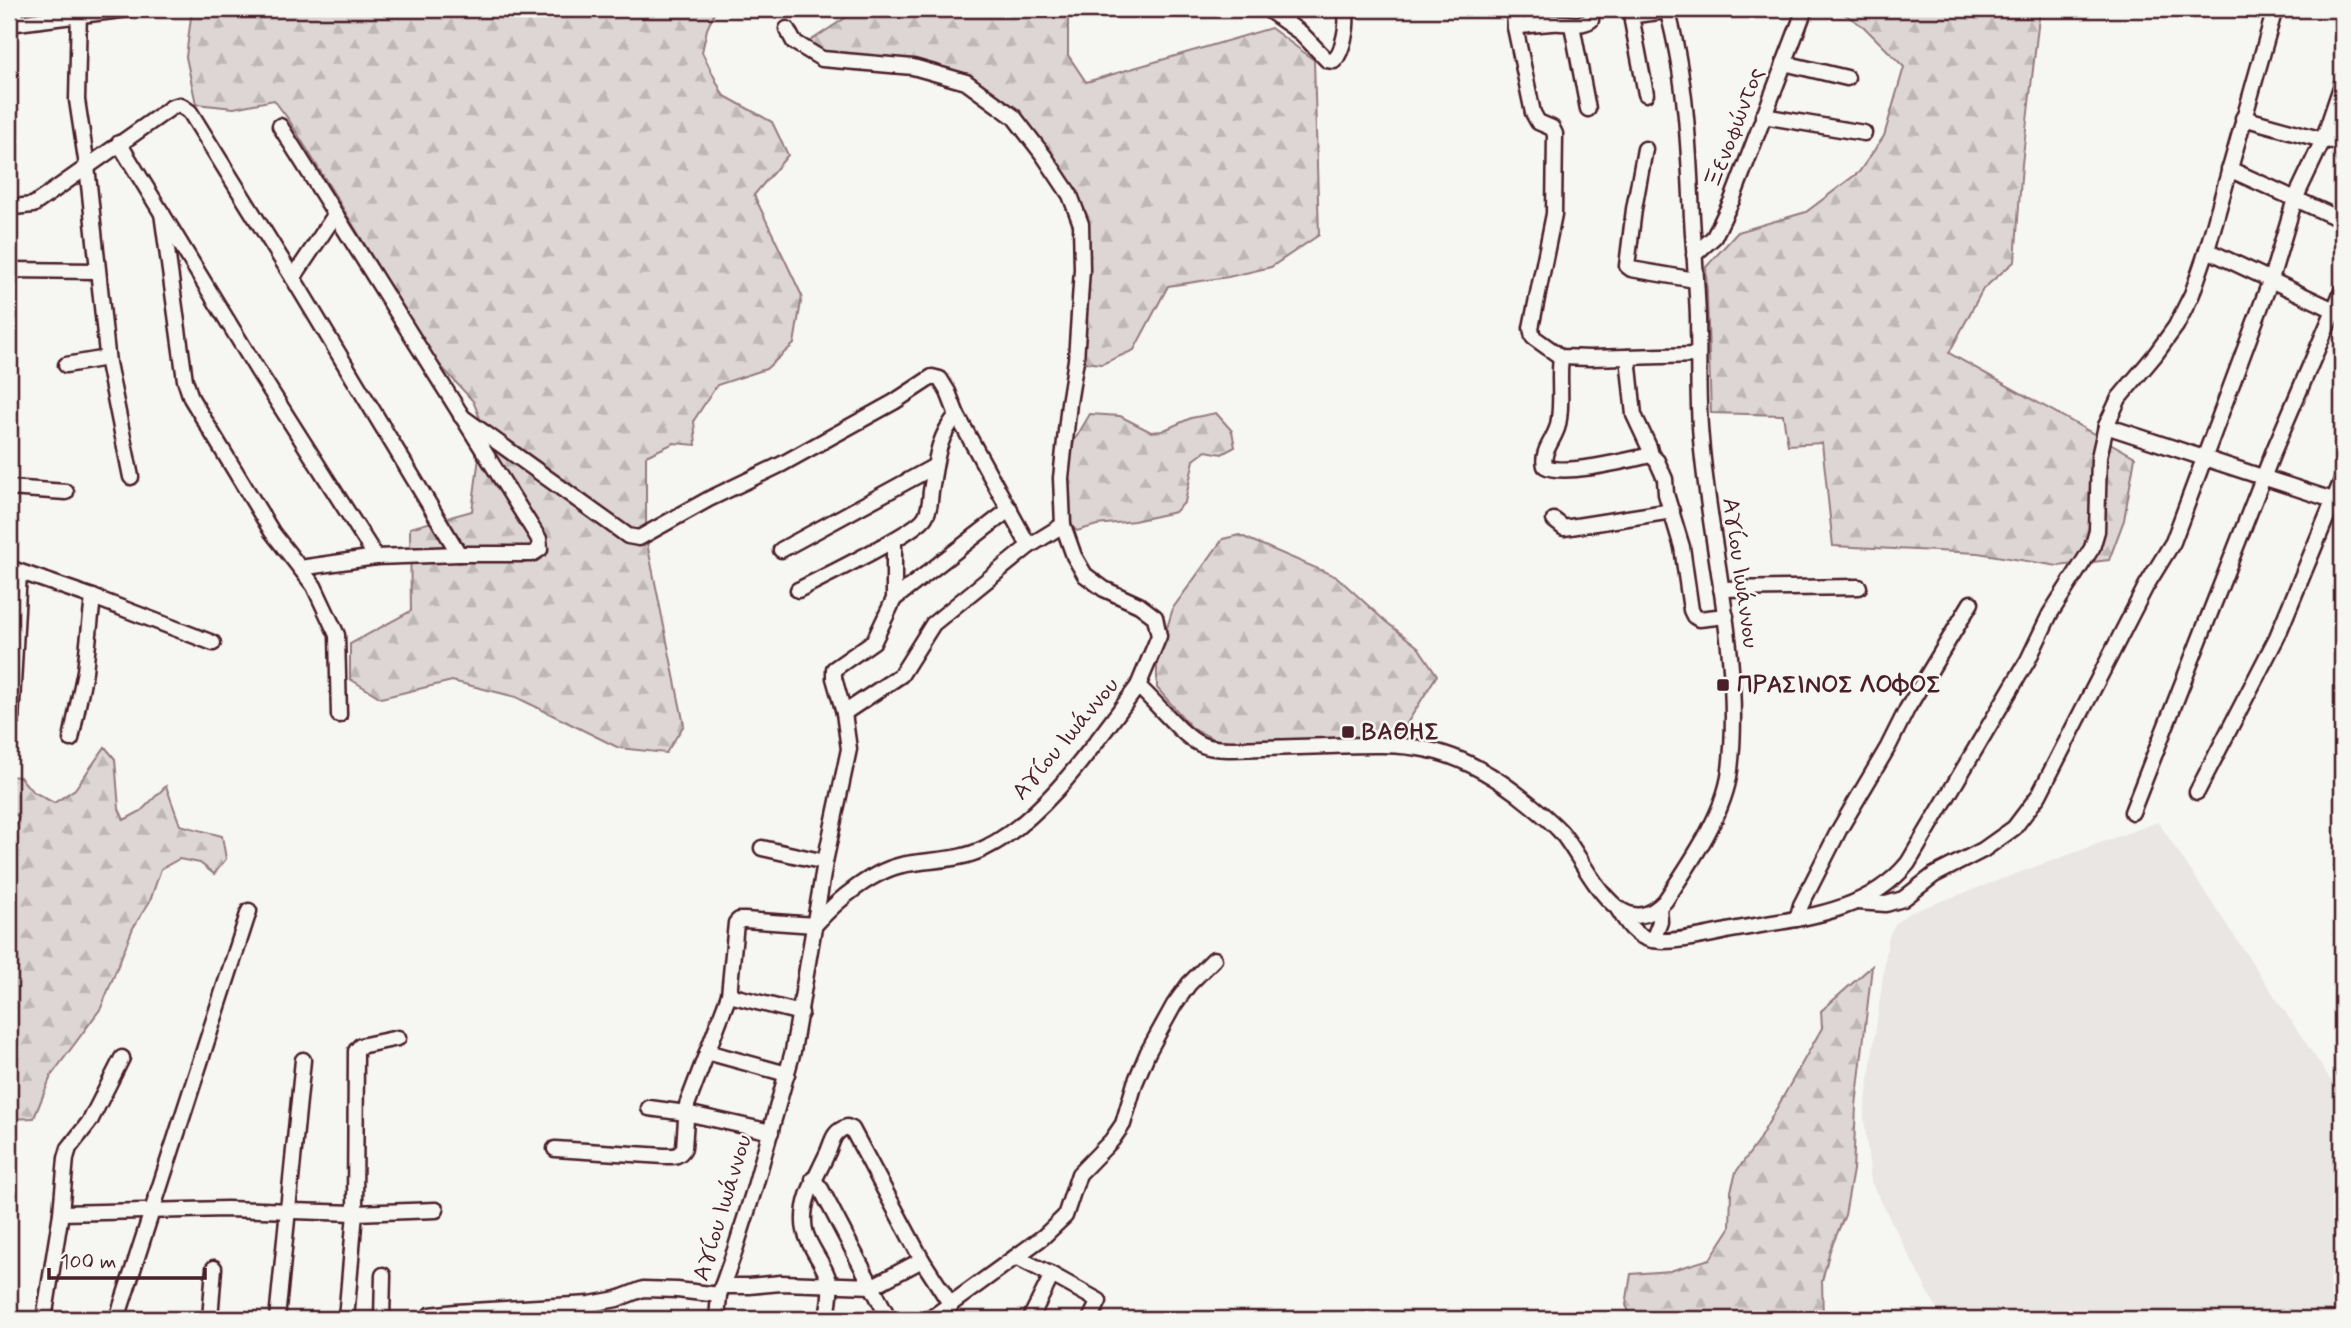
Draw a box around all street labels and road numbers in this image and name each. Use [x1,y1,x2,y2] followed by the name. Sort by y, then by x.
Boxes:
[1698,63,1772,193] street label: Ξενοφώντος
[1714,496,1766,650] street label: Αγίου Ιωάννου
[1005,671,1127,807] street label: Αγίου Ιωάννου
[686,1131,760,1285] street label: Αγίου Ιωάννου

